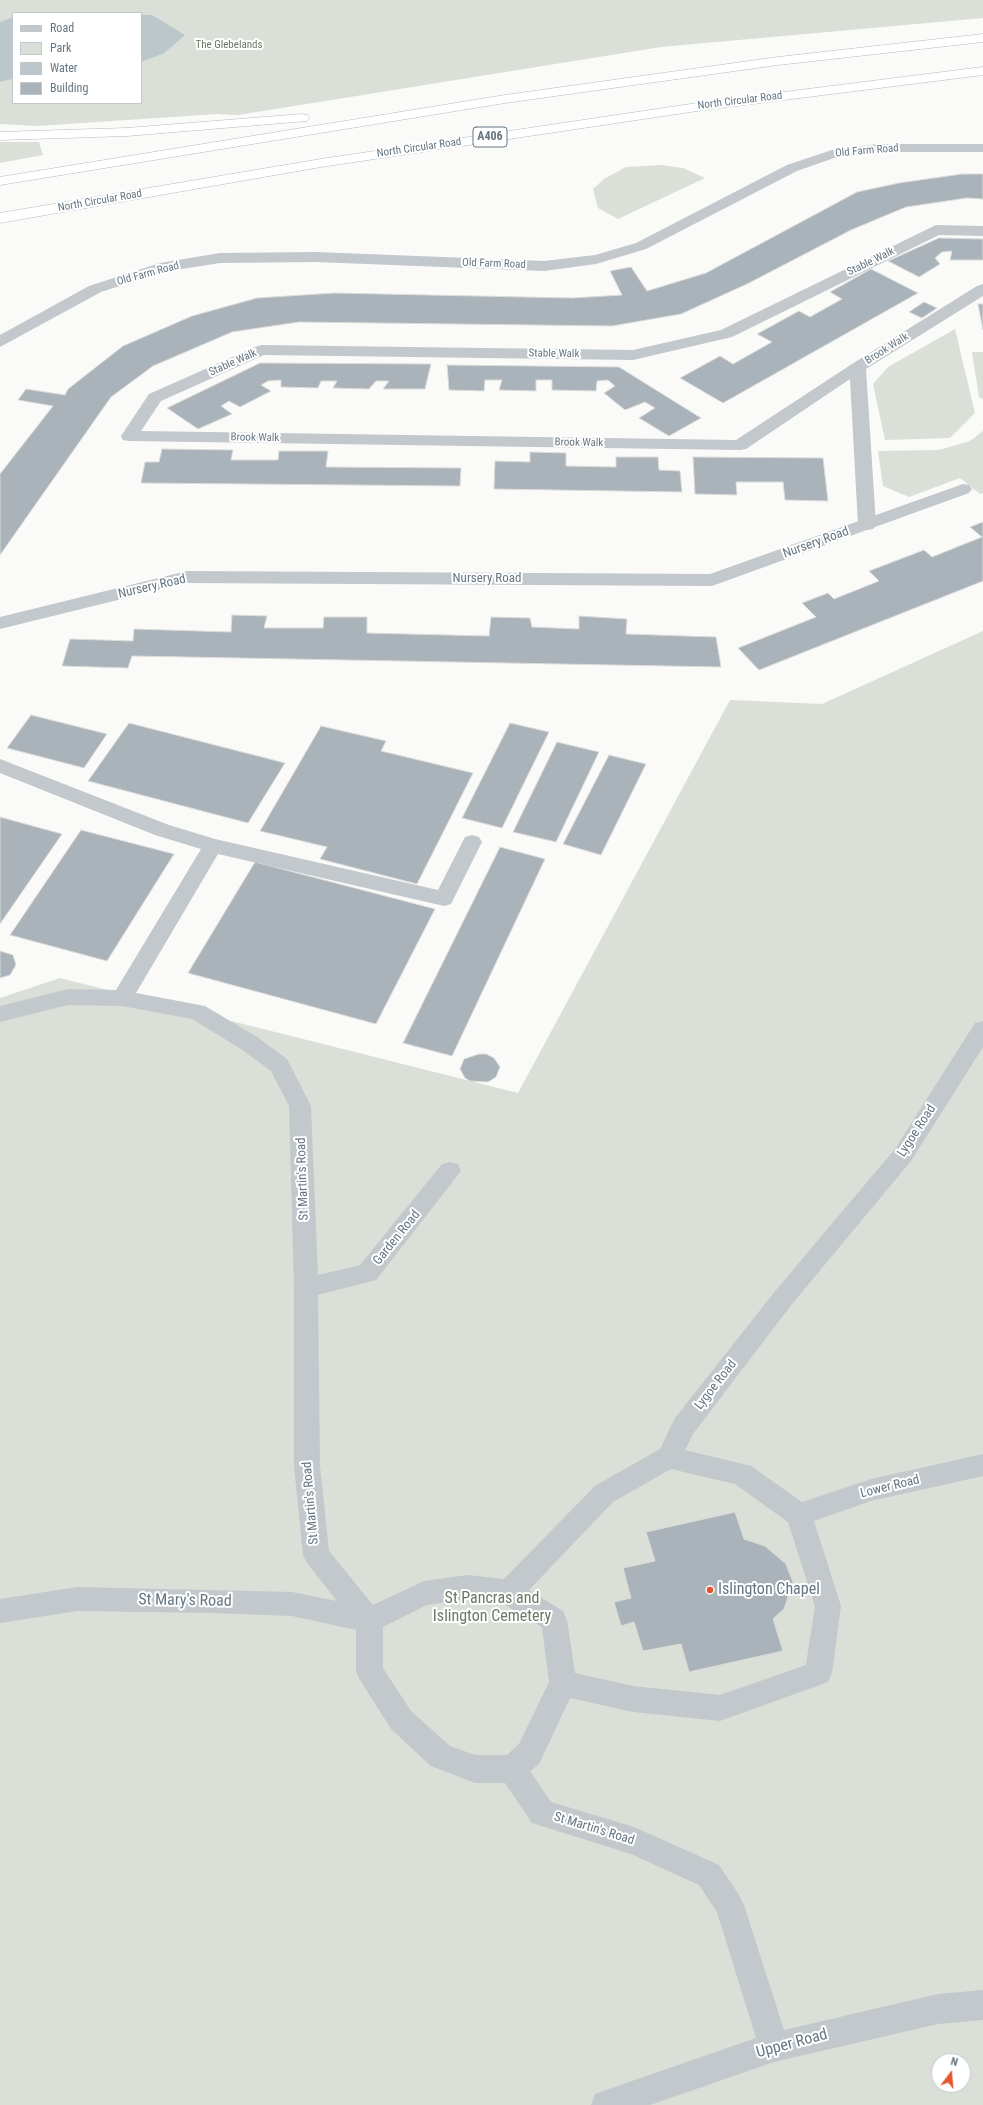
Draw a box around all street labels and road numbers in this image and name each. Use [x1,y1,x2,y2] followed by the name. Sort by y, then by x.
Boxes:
[697,89,783,113] street label: North Circular Road
[473,127,507,147] road number: A406
[376,136,462,160] street label: North Circular Road
[835,142,899,160] street label: Old Farm Road
[57,187,143,215] street label: North Circular Road
[845,245,897,279] street label: Stable Walk
[462,256,526,272] street label: Old Farm Road
[116,259,180,289] street label: Old Farm Road
[863,330,911,368] street label: Brook Walk
[207,347,259,379] street label: Stable Walk
[528,347,580,361] street label: Stable Walk
[231,431,279,445] street label: Brook Walk
[555,436,603,450] street label: Brook Walk
[781,524,851,562] street label: Nursery Road
[453,571,521,587] street label: Nursery Road
[117,572,187,602] street label: Nursery Road
[894,1102,940,1160] street label: Lygoe Road
[294,1137,312,1221] street label: St Martin's Road
[370,1208,424,1268] street label: Garden Road
[692,1357,740,1413] street label: Lygoe Road
[300,1461,322,1545] street label: St Martin's Road
[859,1472,921,1502] street label: Lower Road
[138,1591,232,1611] street label: St Mary's Road
[552,1809,636,1849] street label: St Martin's Road
[754,2025,830,2063] street label: Upper Road

